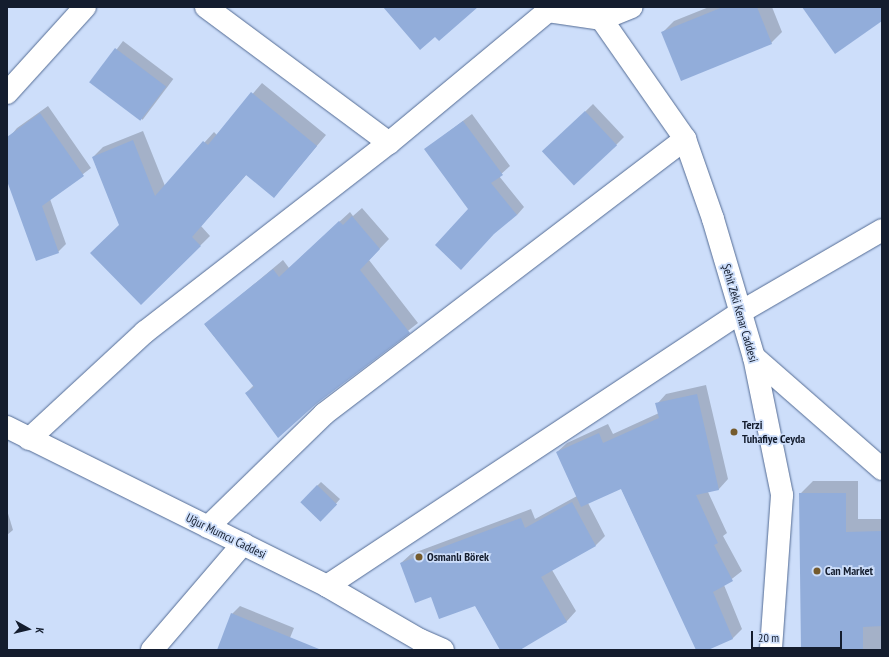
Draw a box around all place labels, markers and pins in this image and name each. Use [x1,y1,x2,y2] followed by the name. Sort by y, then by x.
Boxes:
[742,418,805,446] place label: Terzi Tuhafiye Ceyda
[729,427,739,437] marker: Terzi Tuhafiye Ceyda
[427,550,489,564] place label: Osmanlı Börek
[414,552,424,562] marker: Osmanlı Börek
[825,564,873,578] place label: Can Market
[812,566,822,576] marker: Can Market

